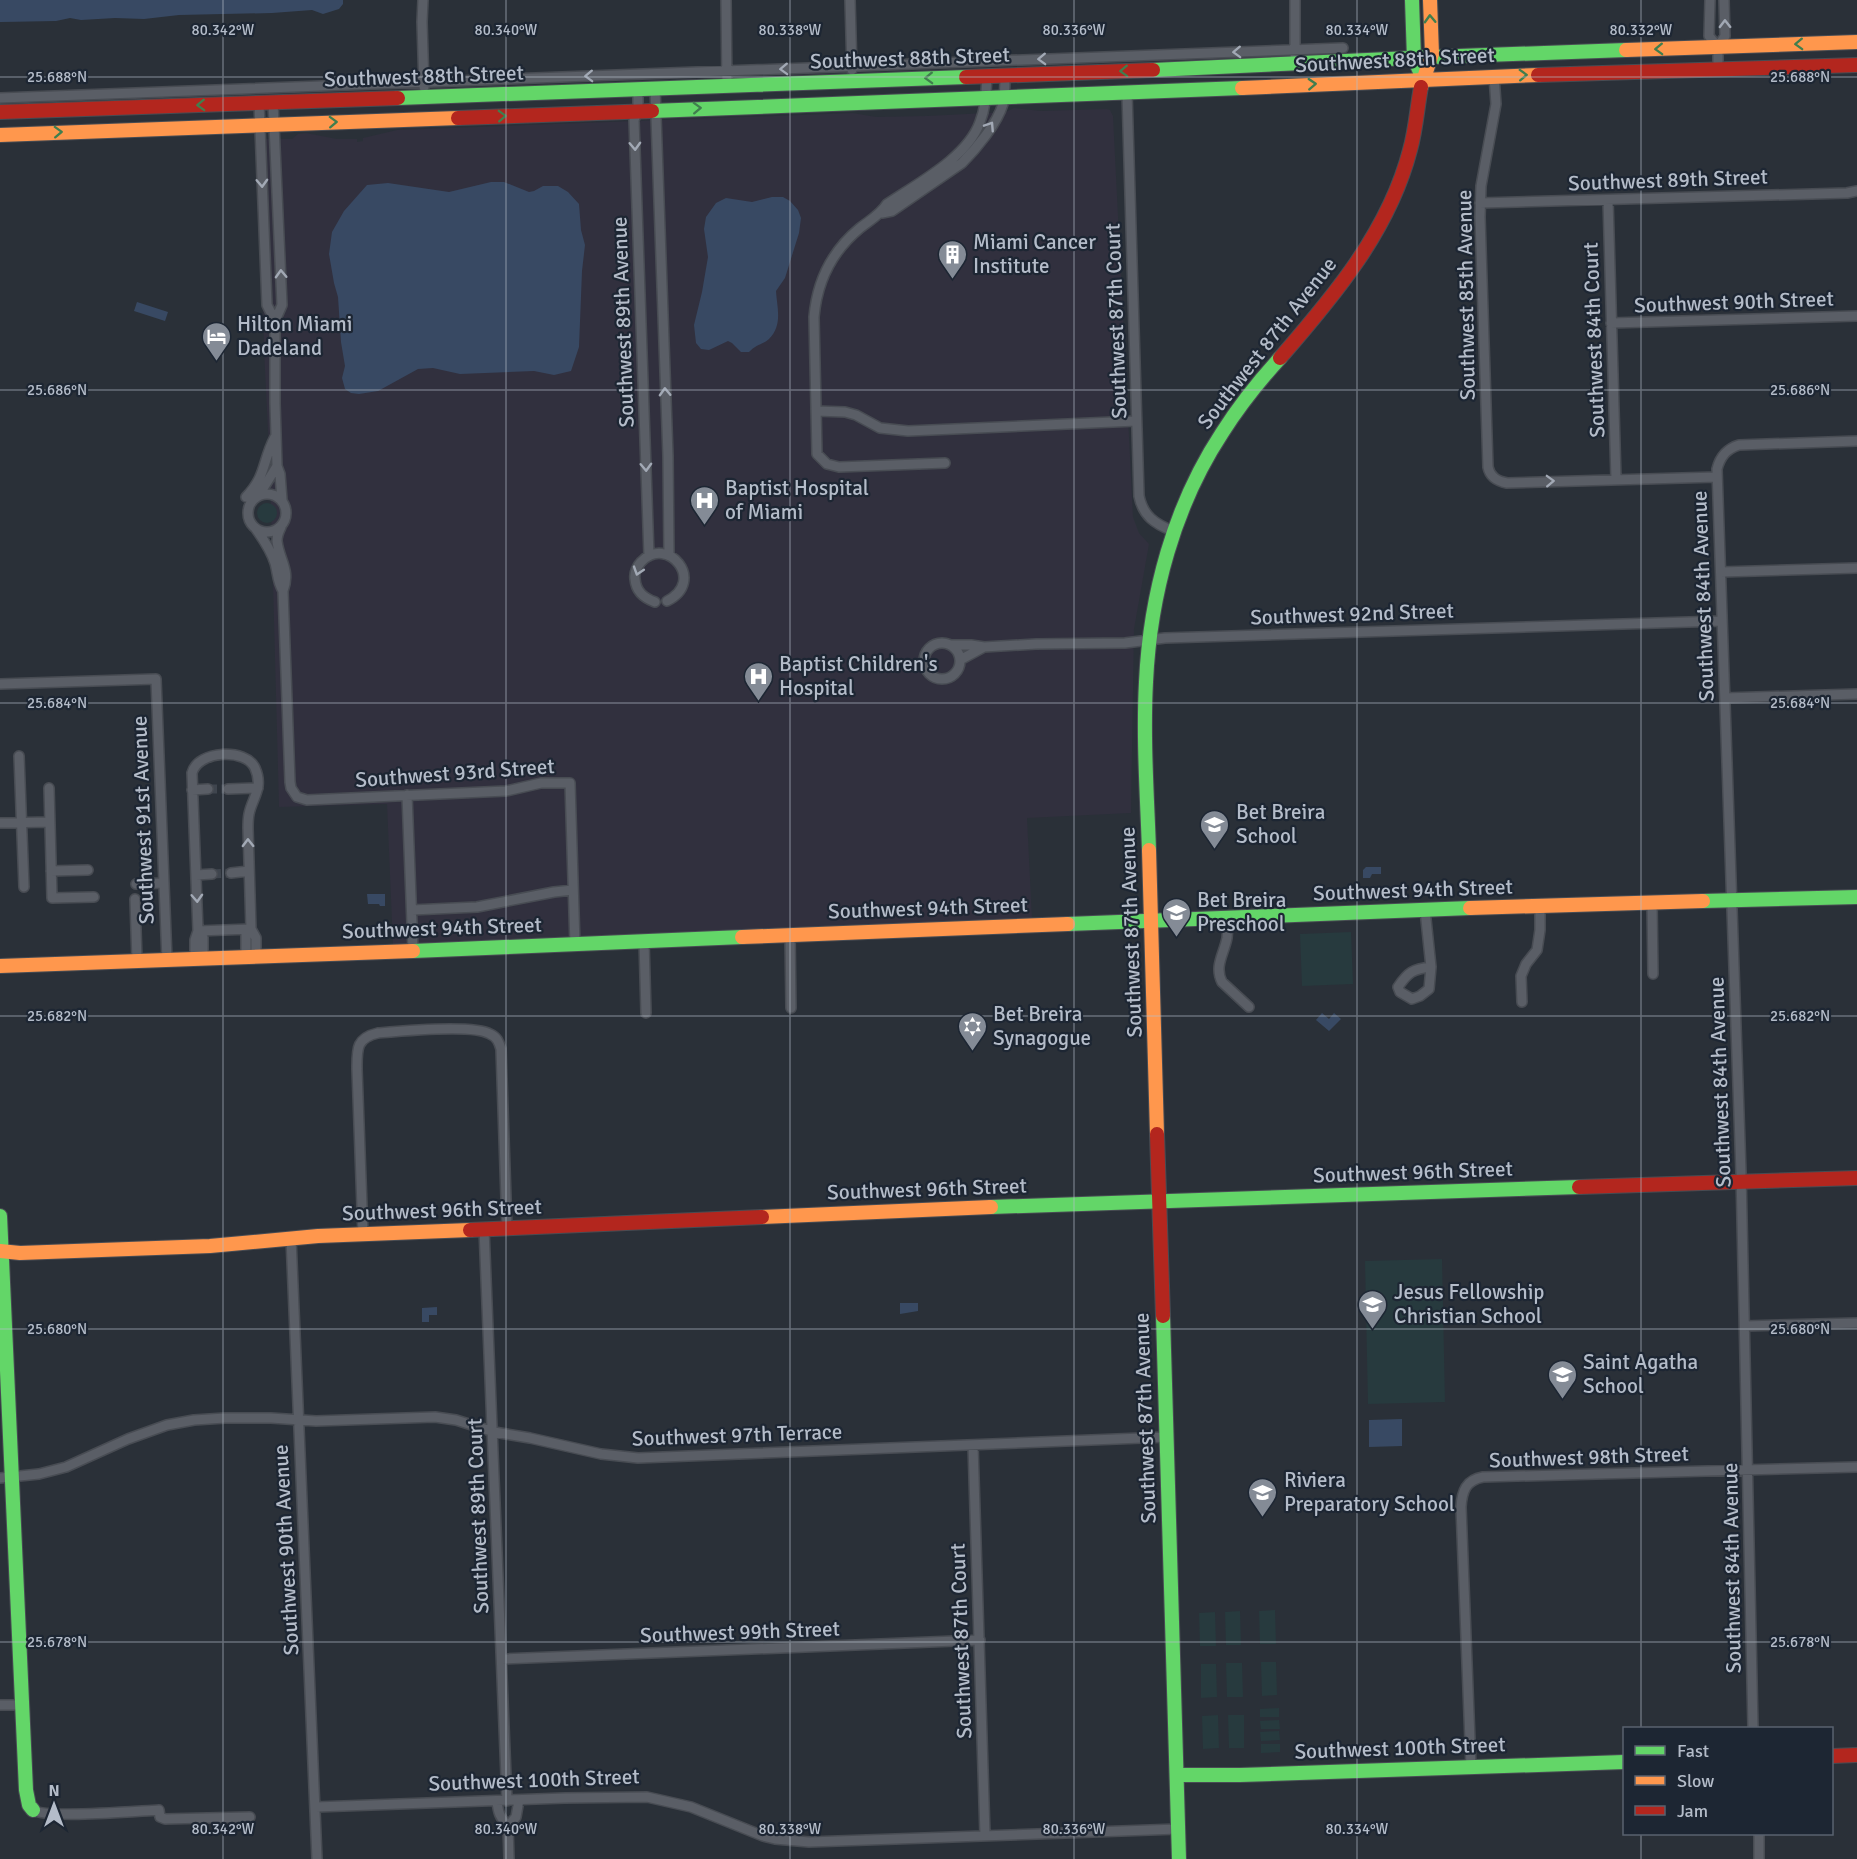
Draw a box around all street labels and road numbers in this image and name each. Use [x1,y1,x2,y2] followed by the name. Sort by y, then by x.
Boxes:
[810,42,1010,74] street label: Southwest 88th Street
[1295,42,1495,78] street label: Southwest 88th Street
[324,60,524,92] street label: Southwest 88th Street
[1568,164,1768,196] street label: Southwest 89th Street
[1451,189,1481,401] street label: Southwest 85th Avenue
[606,216,640,428] street label: Southwest 89th Avenue
[1100,223,1132,419] street label: Southwest 87th Court
[1578,242,1610,438] street label: Southwest 84th Court
[1192,252,1342,434] street label: Southwest 87th Avenue
[1634,286,1834,318] street label: Southwest 90th Street
[1686,490,1720,702] street label: Southwest 84th Avenue
[1250,597,1454,631] street label: Southwest 92nd Street
[126,715,160,925] street label: Southwest 91st Avenue
[354,753,556,793] street label: Southwest 93rd Street
[1114,826,1148,1038] street label: Southwest 87th Avenue
[1313,874,1513,906] street label: Southwest 94th Street
[828,892,1028,924] street label: Southwest 94th Street
[342,912,542,944] street label: Southwest 94th Street
[1703,976,1737,1188] street label: Southwest 84th Avenue
[1313,1156,1513,1188] street label: Southwest 96th Street
[827,1173,1027,1205] street label: Southwest 96th Street
[342,1194,542,1226] street label: Southwest 96th Street
[1128,1312,1162,1524] street label: Southwest 87th Avenue
[462,1418,494,1614] street label: Southwest 89th Court
[631,1418,843,1452] street label: Southwest 97th Terrace
[1489,1441,1689,1473] street label: Southwest 98th Street
[267,1444,305,1656] street label: Southwest 90th Avenue
[1717,1462,1747,1674] street label: Southwest 84th Avenue
[945,1543,977,1739] street label: Southwest 87th Court
[640,1616,840,1648] street label: Southwest 99th Street
[1294,1731,1506,1765] street label: Southwest 100th Street
[428,1763,640,1797] street label: Southwest 100th Street

